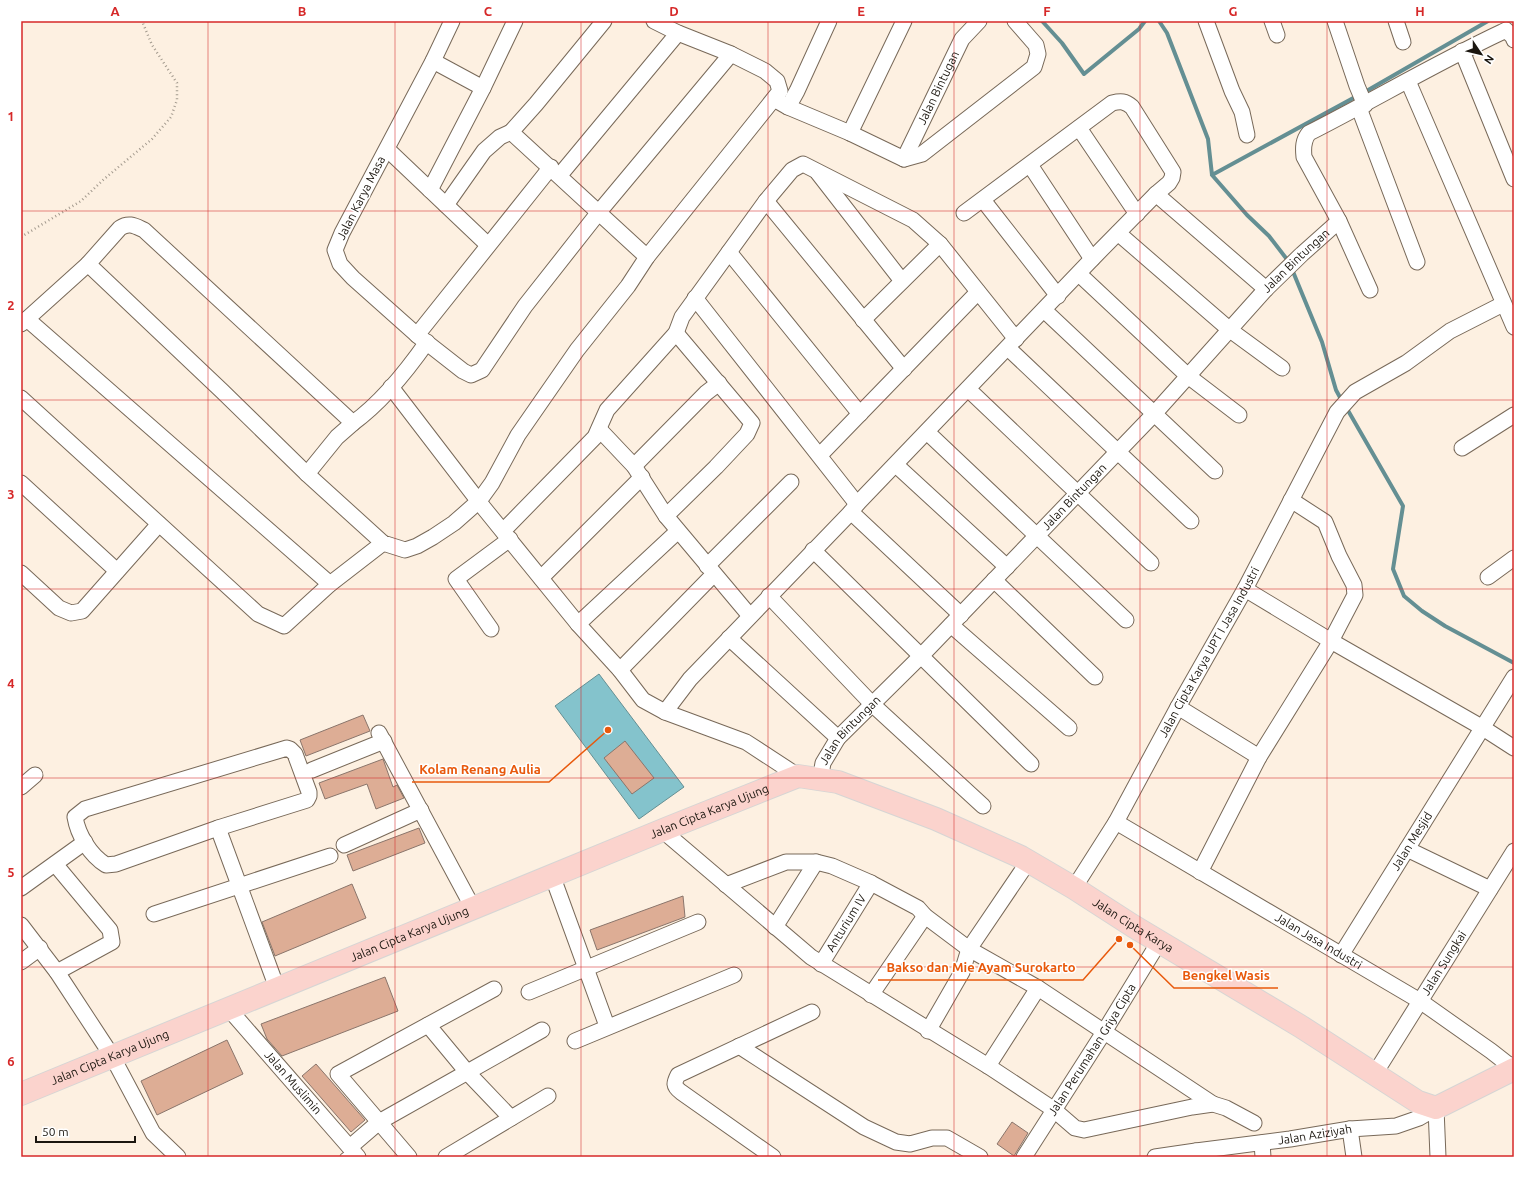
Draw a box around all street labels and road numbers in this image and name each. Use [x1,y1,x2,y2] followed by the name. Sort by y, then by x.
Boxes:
[915,49,961,126] street label: Jalan Bintugan
[334,154,387,242] street label: Jalan Karya Masa
[1259,226,1332,295] street label: Jalan Bintungan
[1039,461,1109,532] street label: Jalan Bintungan
[1156,564,1261,739] street label: Jalan Cipta Karya UPT I Jasa Industri
[817,693,883,767] street label: Jalan Bintungan
[648,781,770,841] street label: Jalan Cipta Karya Ujung
[1388,809,1434,872] street label: Jalan Mesjid
[823,892,868,954] street label: Anturium IV
[1091,895,1176,955] street label: Jalan Cipta Karya
[348,904,470,964] street label: Jalan Cipta Karya Ujung
[1273,910,1365,971] street label: Jalan Jasa Industri
[1419,928,1468,997] street label: Jalan Sungkai
[1045,981,1138,1118] street label: Jalan Perumahan Griya Cipta
[49,1027,171,1087] street label: Jalan Cipta Karya Ujung
[262,1048,325,1117] street label: Jalan Muslimin
[1277,1122,1353,1146] street label: Jalan Aziziyah

